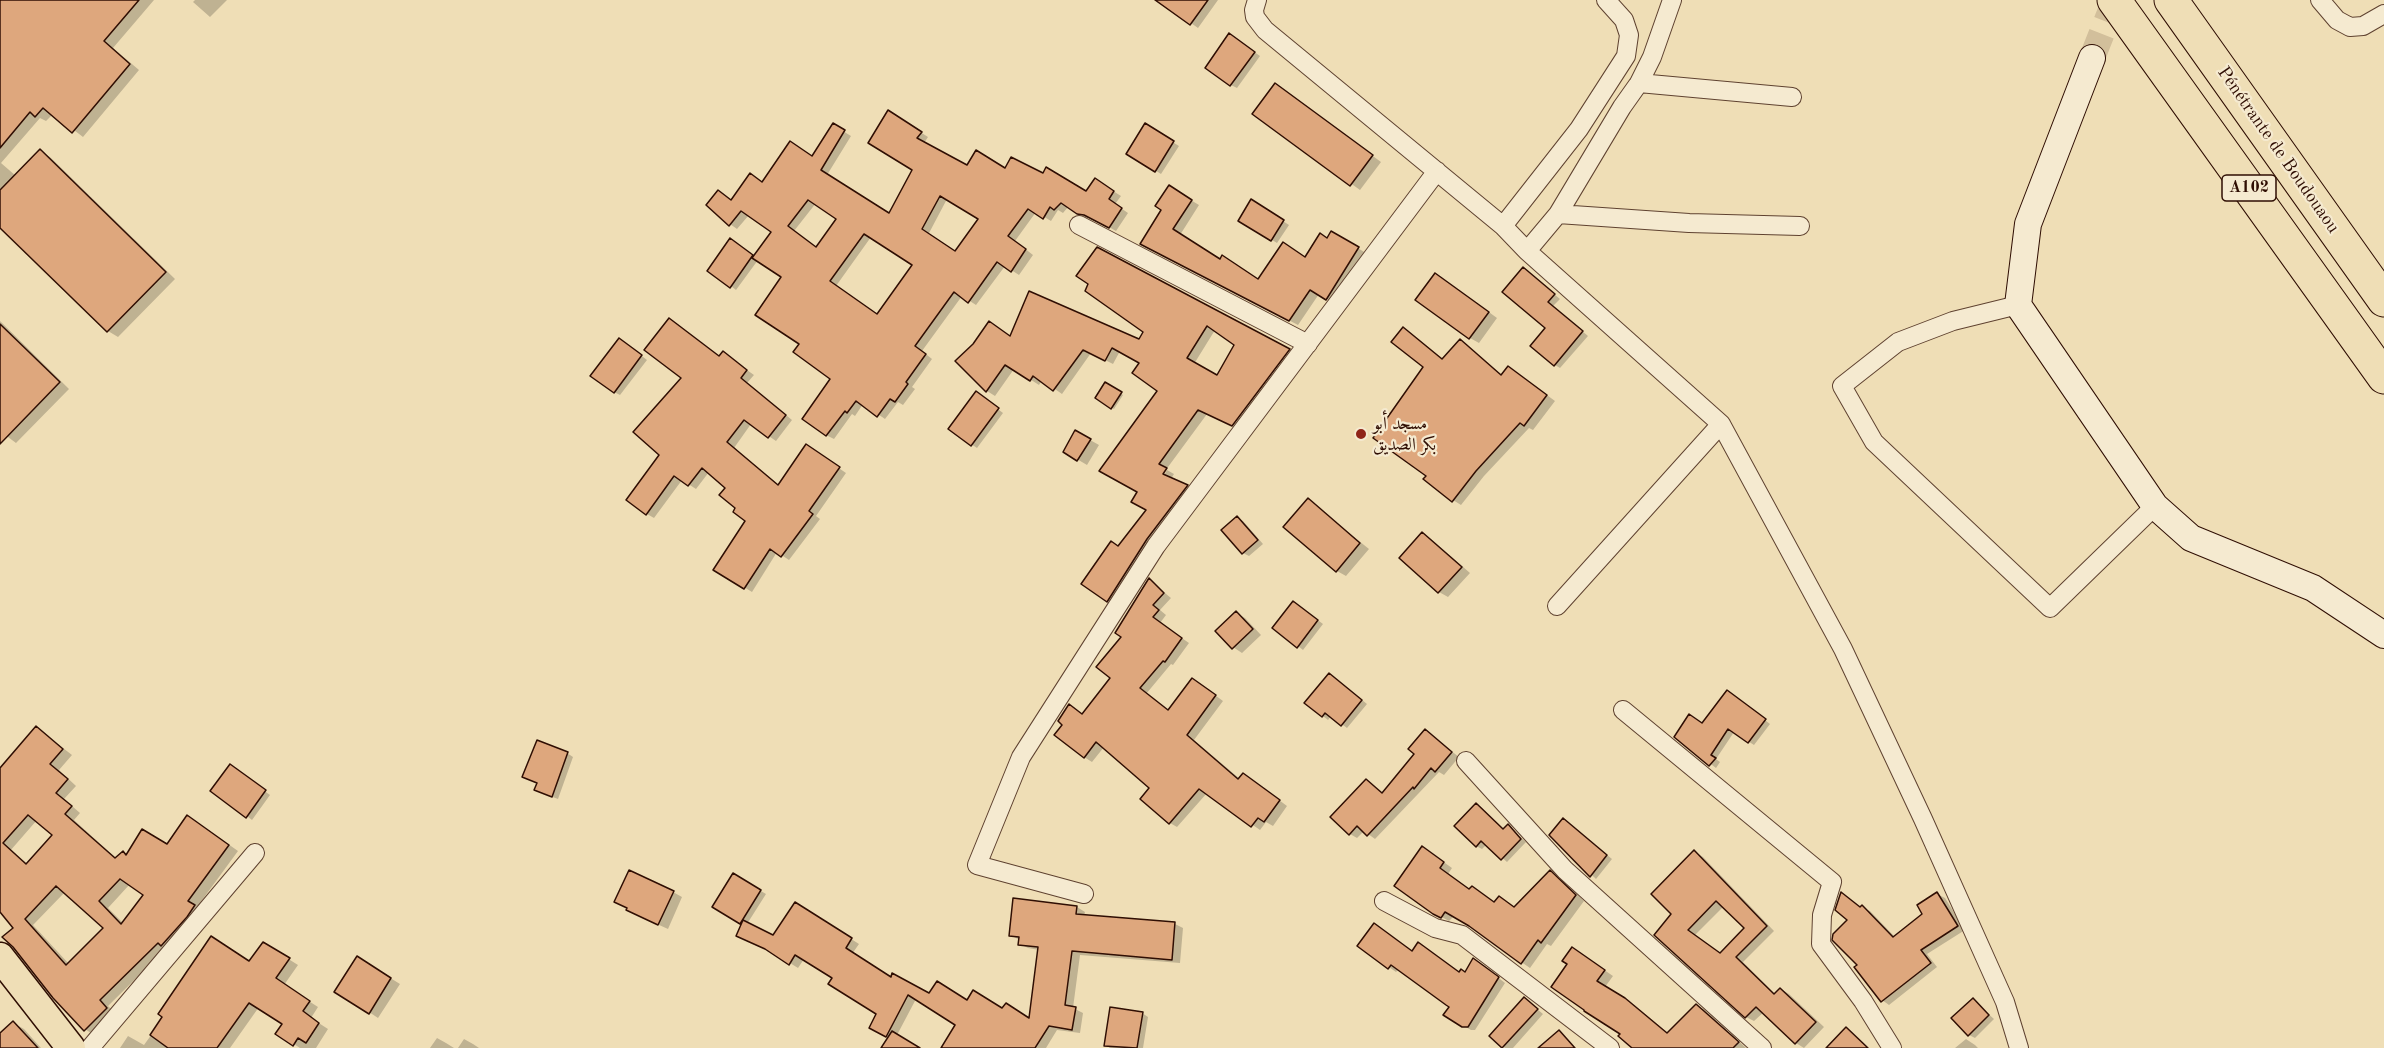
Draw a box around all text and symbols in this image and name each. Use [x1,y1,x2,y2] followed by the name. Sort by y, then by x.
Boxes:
[2212,62,2344,238] street label: Pénétrante de Boudouaou
[2222,175,2276,201] road number: A102
[1373,413,1436,456] place label: مسجد أبو بكر الصديق
[1354,427,1368,441] marker: مسجد أبو بكر الصديق

